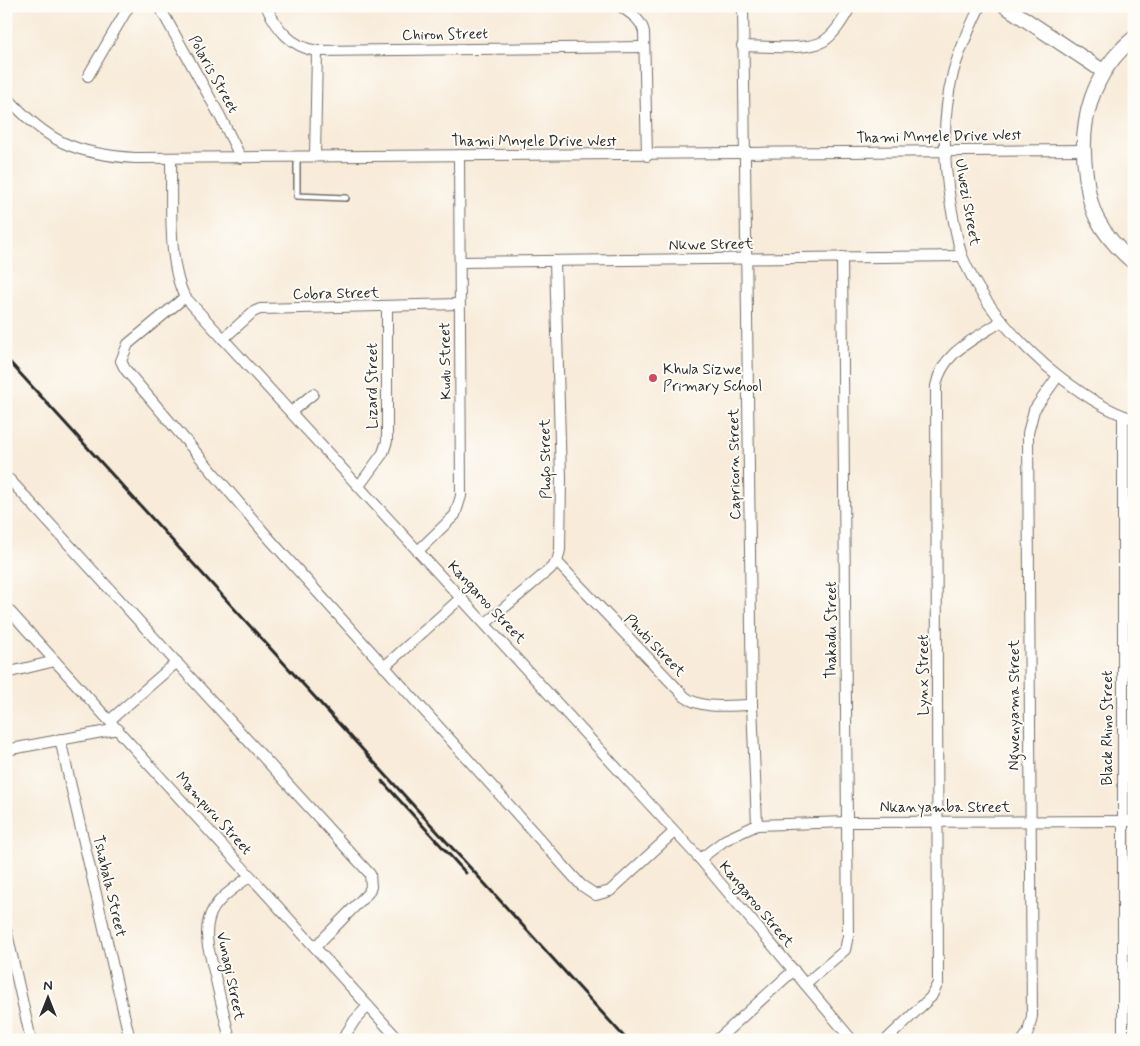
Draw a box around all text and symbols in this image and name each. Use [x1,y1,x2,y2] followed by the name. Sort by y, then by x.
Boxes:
[402,24,489,46] street label: Chiron Street
[184,32,243,117] street label: Polaris Street
[856,126,1022,148] street label: Thami Mnyele Drive West
[451,132,617,152] street label: Thami Mnyele Drive West
[950,157,985,247] street label: Ulwezi Street
[669,234,754,256] street label: Nkwe Street
[293,283,380,305] street label: Cobra Street
[435,322,457,400] street label: Kudu Street
[363,343,383,429] street label: Lizard Street
[663,360,762,397] place label: Khula Sizwe Primary School
[647,372,659,384] marker: Khula Sizwe Primary School
[724,408,746,520] street label: Capricorn Street
[535,418,559,499] street label: Phofo Street
[442,557,530,649] street label: Kangaroo Street
[822,581,842,679] street label: Thakadu Street
[619,610,689,682] street label: Phuti Street
[914,634,934,716] street label: Lynx Street
[1005,639,1026,771] street label: Ngwenyama Street
[1098,670,1118,786] street label: Black Rhino Street
[171,768,256,860] street label: Mampuru Street
[880,798,1011,818] street label: Nkanyamba Street
[88,833,130,939] street label: Tshabala Street
[714,857,798,953] street label: Kangaroo Street
[210,930,249,1023] street label: Vunagi Street
[22,974,72,1024] north arrow
[43,977,53,995] text: N

